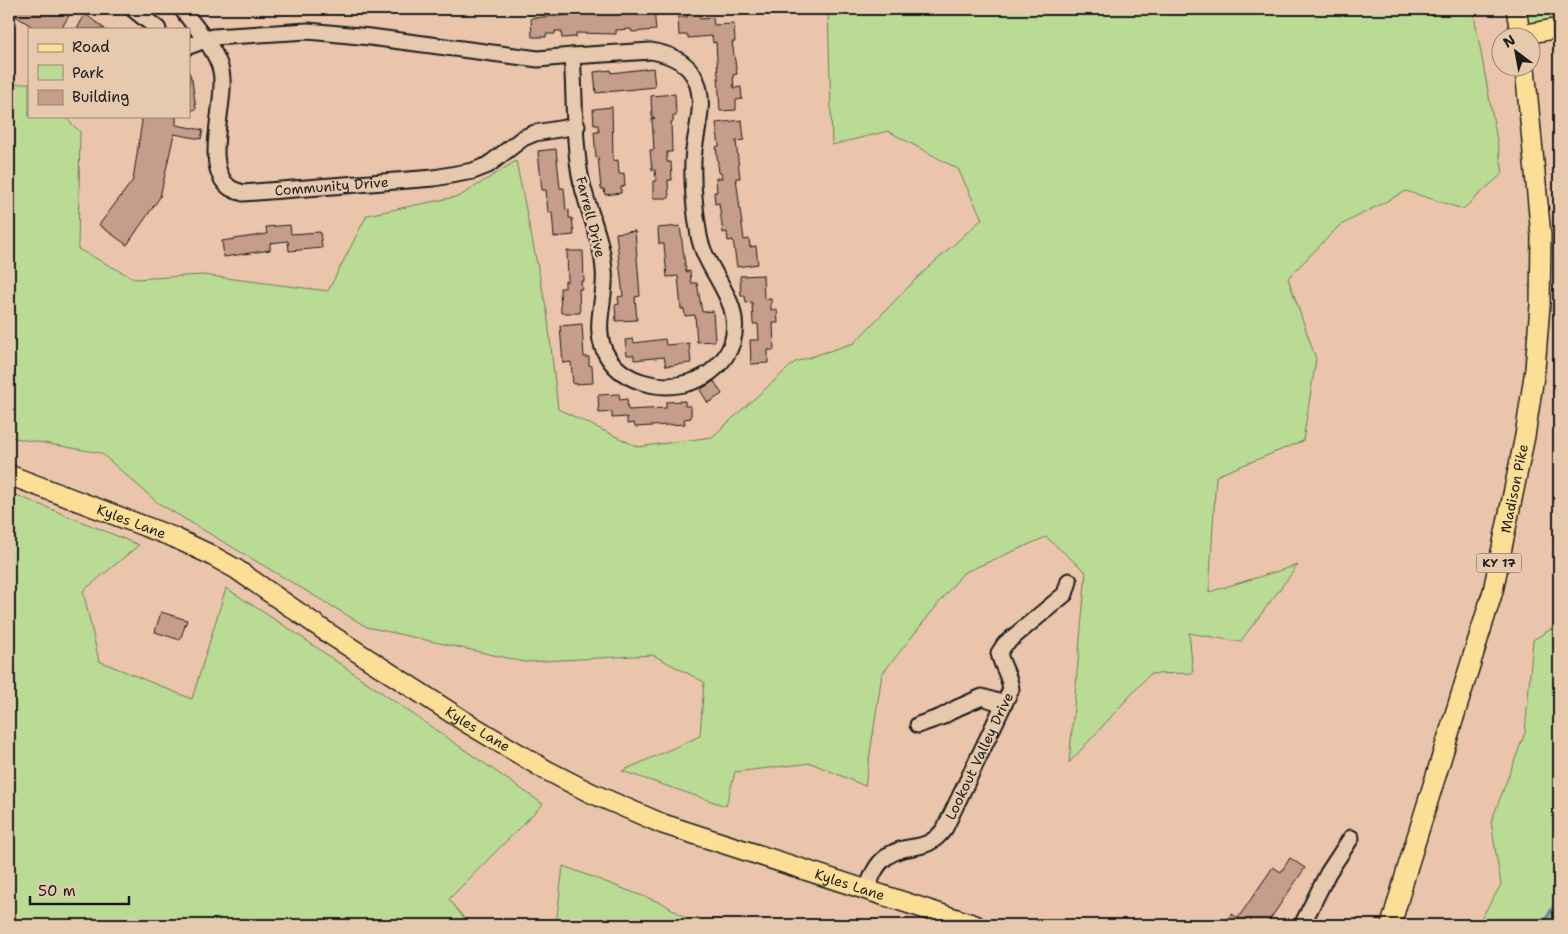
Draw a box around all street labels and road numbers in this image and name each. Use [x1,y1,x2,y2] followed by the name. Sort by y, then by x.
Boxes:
[274,173,389,199] street label: Community Drive
[572,175,610,260] street label: Farrell Drive
[1496,442,1532,534] street label: Madison Pike
[94,500,169,543] street label: Kyles Lane
[1476,554,1522,572] road number: KY 17
[941,689,1017,823] street label: Lookout Valley Drive
[442,702,514,756] street label: Kyles Lane
[813,865,887,904] street label: Kyles Lane

